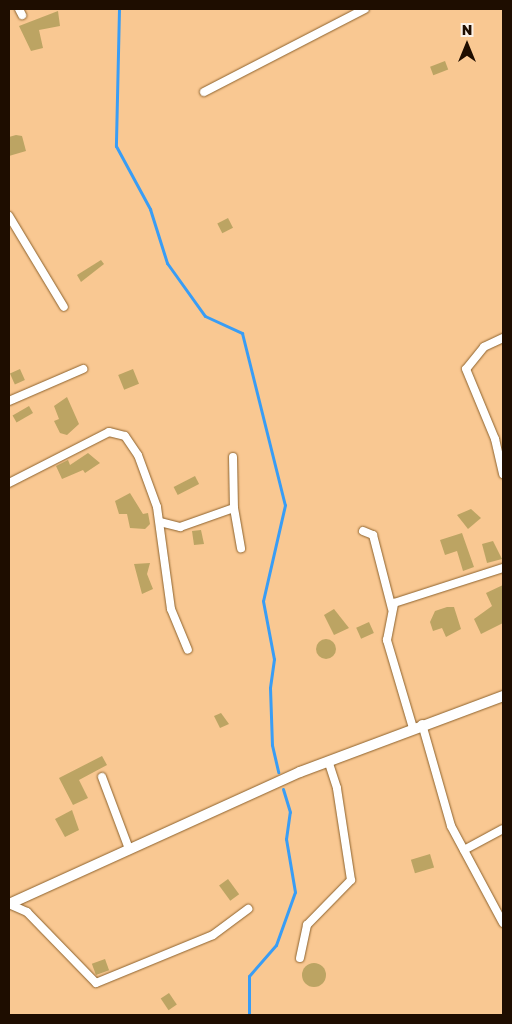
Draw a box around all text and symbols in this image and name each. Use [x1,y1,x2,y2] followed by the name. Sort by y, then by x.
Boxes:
[442,20,492,70] north arrow
[462,21,472,38] text: N

